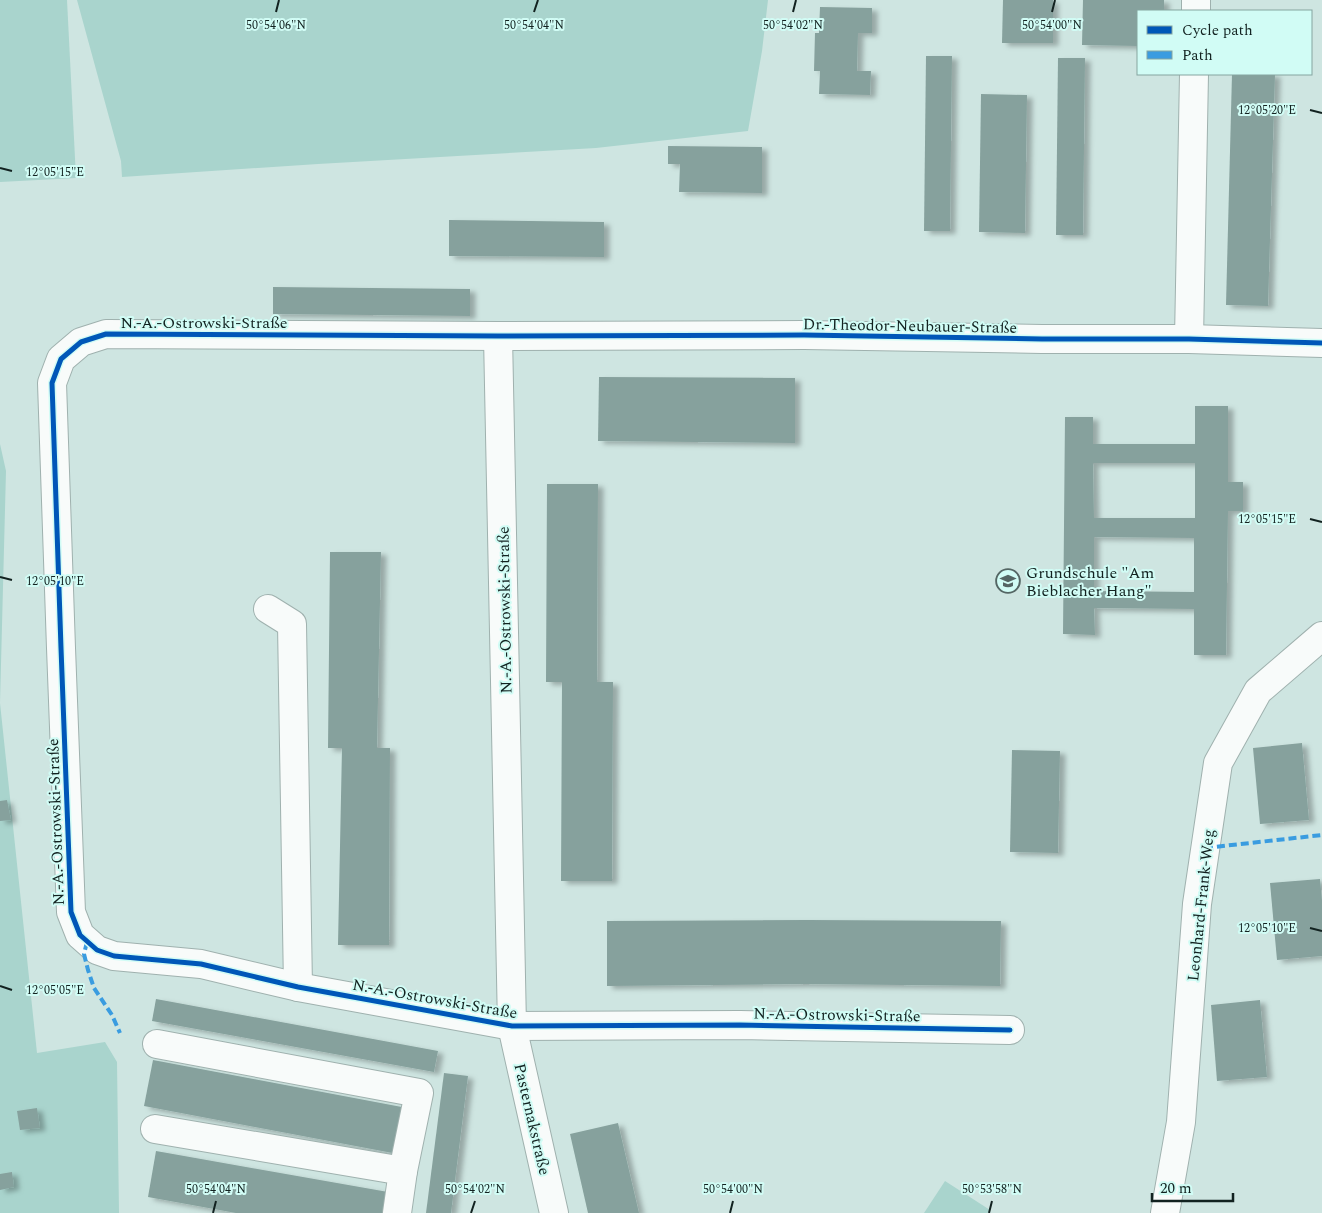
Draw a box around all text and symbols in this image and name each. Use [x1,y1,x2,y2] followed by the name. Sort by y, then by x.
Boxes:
[1137,10,1312,75] legend
[246,16,306,35] text: 50°54'06"N
[504,16,564,35] text: 50°54'04"N
[763,16,823,35] text: 50°54'02"N
[1022,16,1082,35] text: 50°54'00"N
[1182,19,1253,42] text: Cycle path
[1182,44,1213,67] text: Path
[1238,101,1296,120] text: 12°05'20"E
[26,163,84,182] text: 12°05'15"E
[120,311,288,335] street label: N.-A.-Ostrowski-Straße
[803,312,1017,340] street label: Dr.-Theodor-Neubauer-Straße
[1238,510,1296,529] text: 12°05'15"E
[492,526,518,694] street label: N.-A.-Ostrowski-Straße
[1026,561,1154,603] place label: Grundschule "Am Bieblacher Hang"
[995,568,1021,594] school or university icon: Grundschule "Am Bieblacher Hang"
[26,572,84,591] text: 12°05'10"E
[41,738,71,906] street label: N.-A.-Ostrowski-Straße
[1181,828,1221,982] street label: Leonhard-Frank-Weg
[1238,919,1296,938] text: 12°05'10"E
[350,973,519,1025] street label: N.-A.-Ostrowski-Straße
[26,981,84,1000] text: 12°05'05"E
[753,1002,921,1028] street label: N.-A.-Ostrowski-Straße
[507,1061,557,1178] street label: Pasternakstraße
[1152,1170,1233,1202] scale bar
[1160,1177,1192,1200] text: 20 m
[186,1180,246,1199] text: 50°54'04"N
[445,1180,505,1199] text: 50°54'02"N
[703,1180,763,1199] text: 50°54'00"N
[962,1180,1022,1199] text: 50°53'58"N

